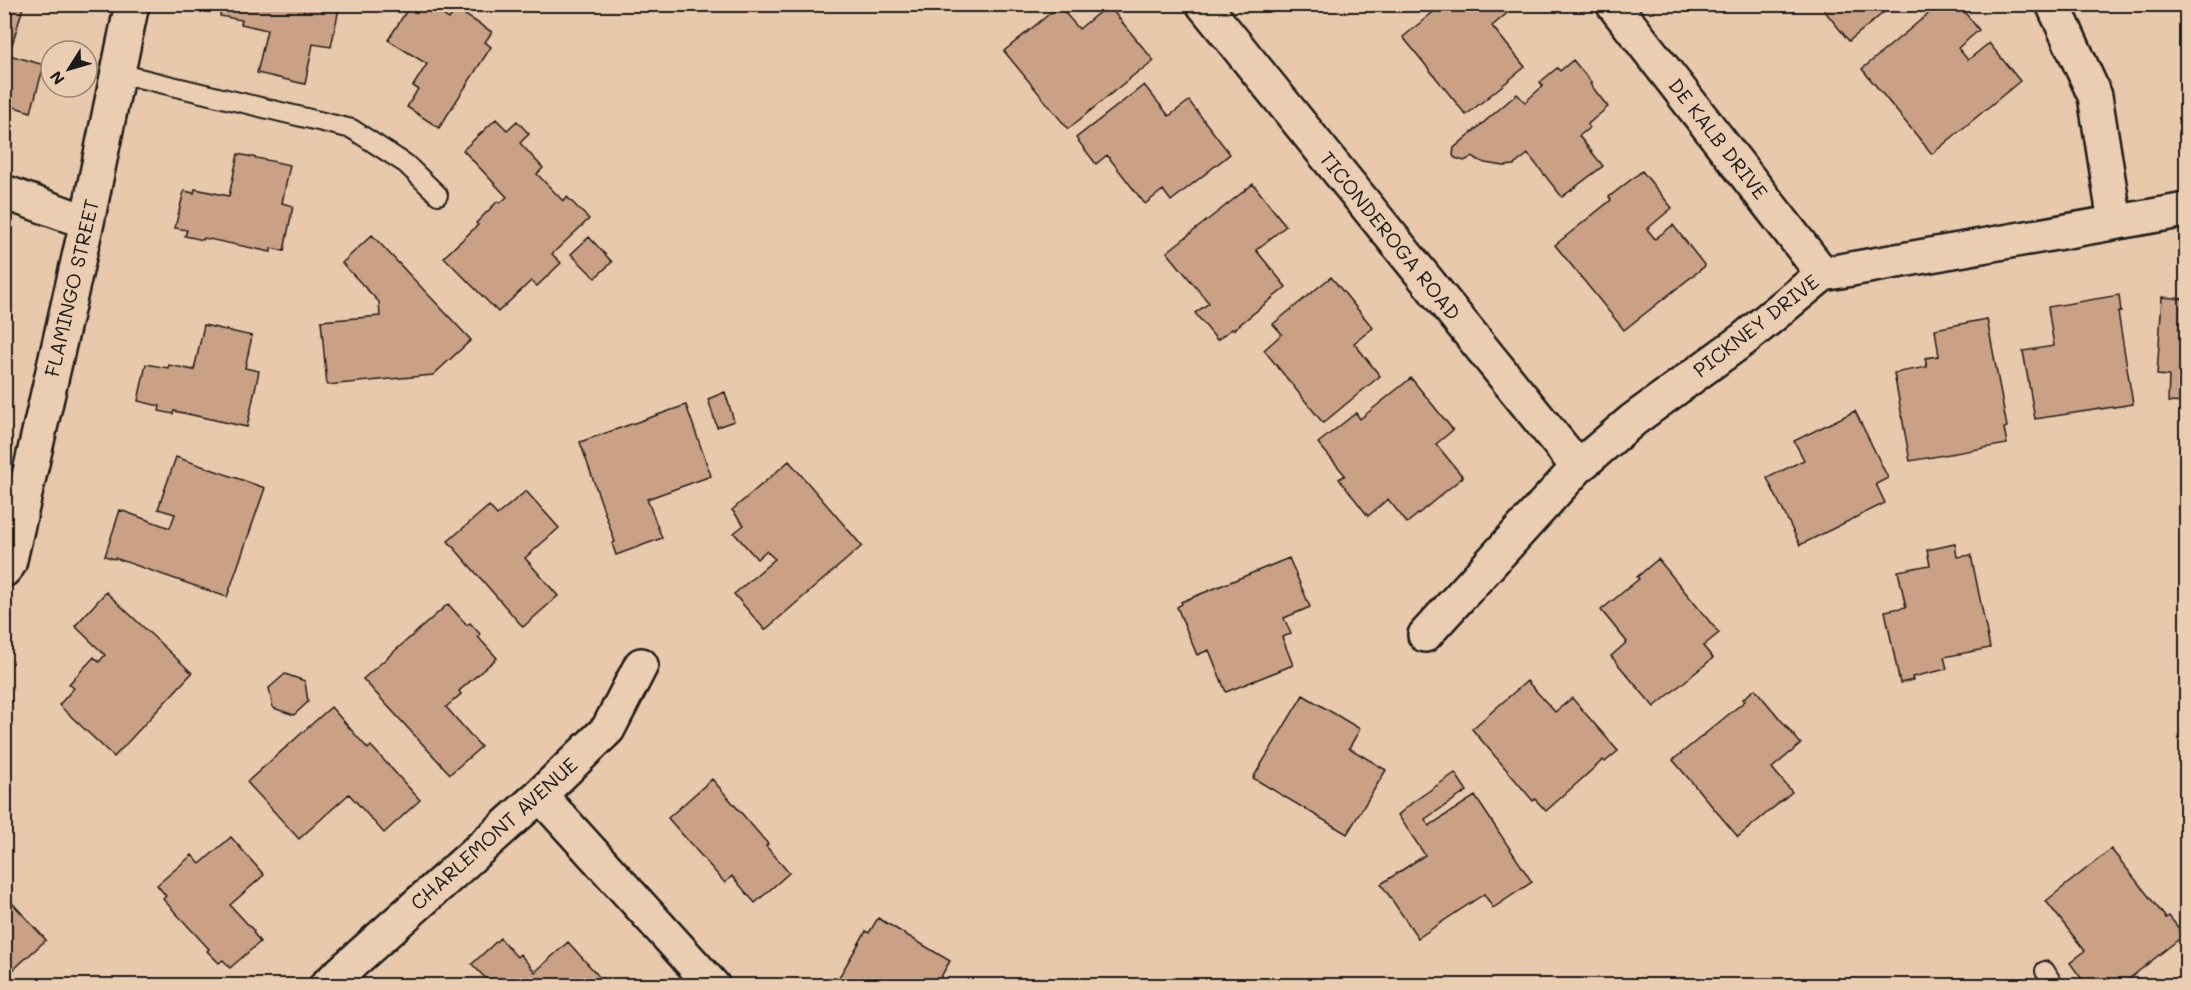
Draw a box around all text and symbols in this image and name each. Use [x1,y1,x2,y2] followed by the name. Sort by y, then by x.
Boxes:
[39,39,99,99] north arrow
[45,67,69,90] text: N
[1663,73,1774,204] street label: DE KALB DRIVE
[1315,146,1467,325] street label: TICONDEROGA ROAD
[38,197,104,379] street label: FLAMINGO STREET
[1687,268,1824,382] street label: PICKNEY DRIVE
[404,751,582,915] street label: CHARLEMONT AVENUE

